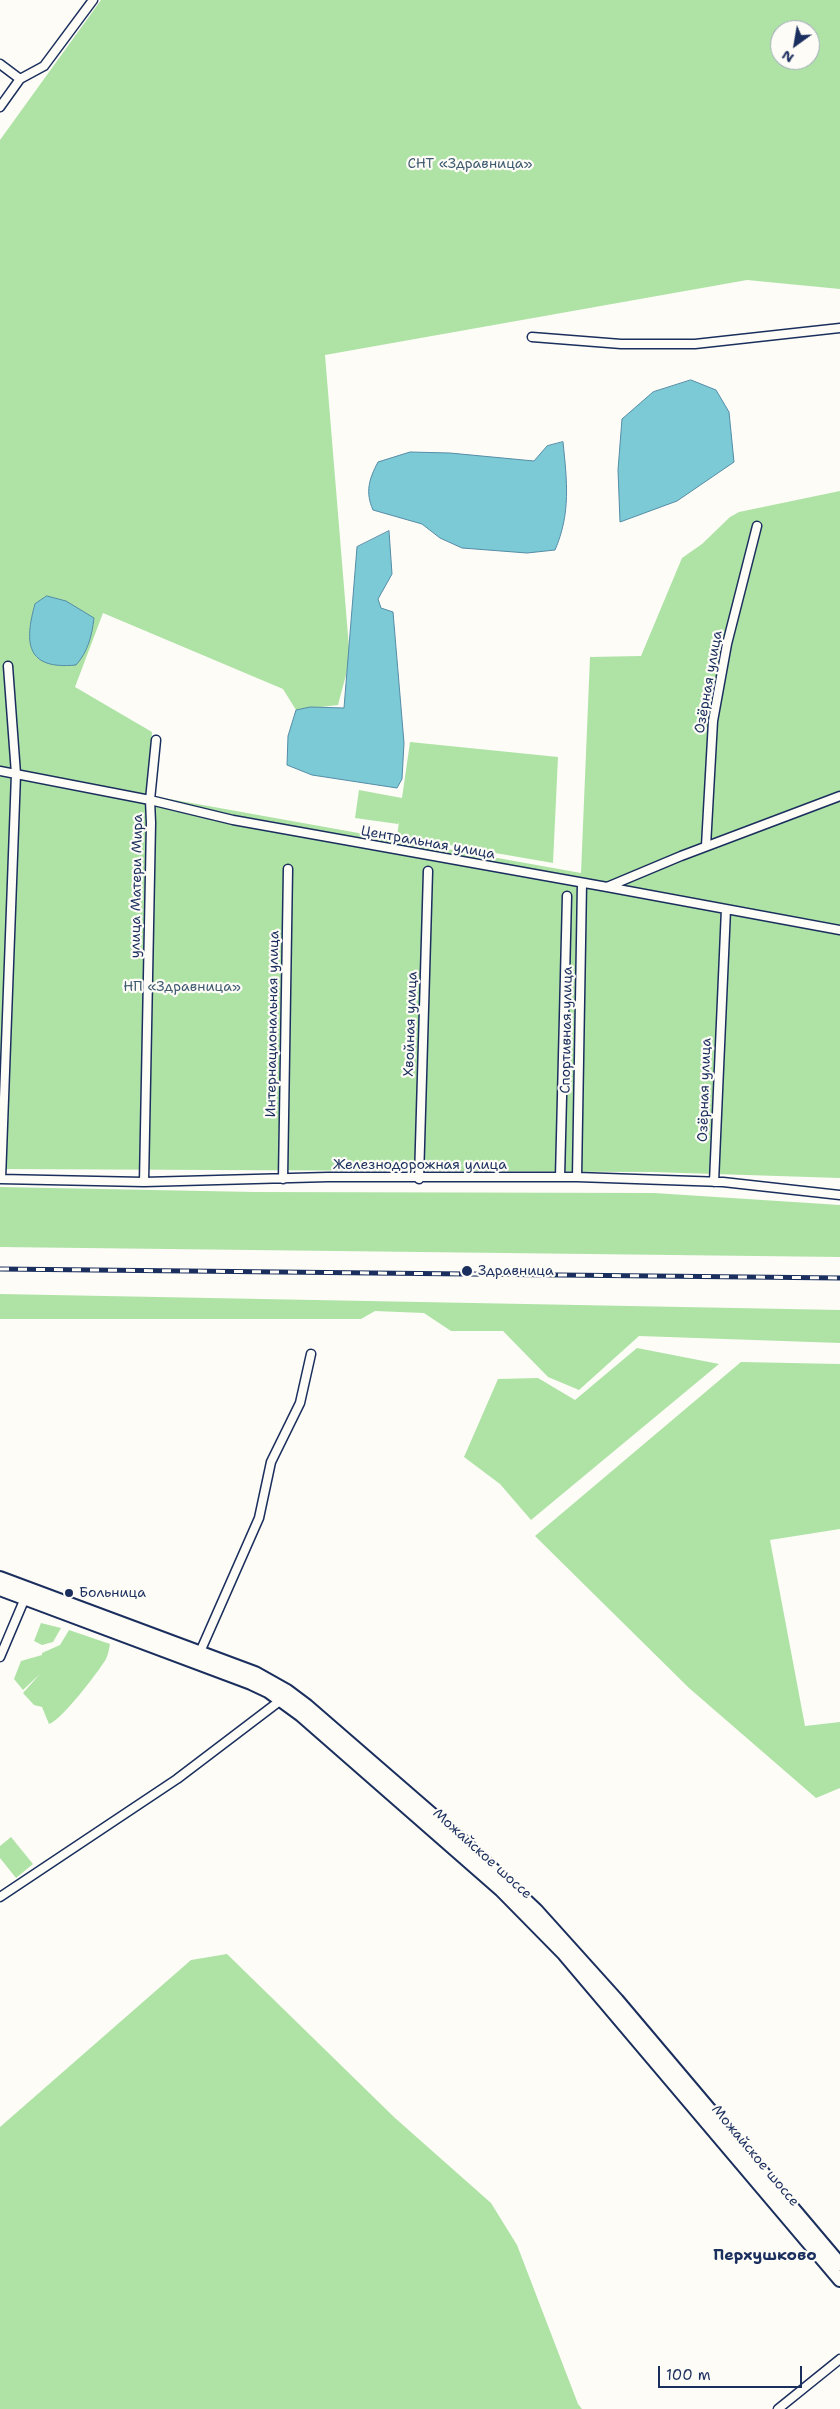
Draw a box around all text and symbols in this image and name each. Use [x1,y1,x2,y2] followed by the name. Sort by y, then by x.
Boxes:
[770,20,820,70] north arrow
[778,46,797,67] text: N
[408,156,532,172] park label: СНТ «Здравница»
[692,629,726,735] street label: Озёрная улица
[127,814,147,958] street label: улица Матери Мира
[359,823,497,863] street label: Центральная улица
[263,930,283,1118] street label: Интернациональная улица
[557,966,577,1094] street label: Спортивная улица
[401,971,421,1077] street label: Хвойная улица
[123,979,241,995] park label: НП «Здравница»
[695,1038,715,1142] street label: Озёрная улица
[333,1157,507,1173] street label: Железнодорожная улица
[478,1263,554,1279] place label: Здравница
[460,1264,474,1278] marker: Здравница
[79,1585,146,1601] place label: Больница
[63,1587,75,1599] marker: Больница
[429,1805,535,1903] street label: Можайское шоссе
[708,2102,802,2210] street label: Можайское шоссе
[713,2246,817,2266] district label: Перхушково
[660,2356,804,2388] scale bar
[666,2365,711,2385] text: 100 m

